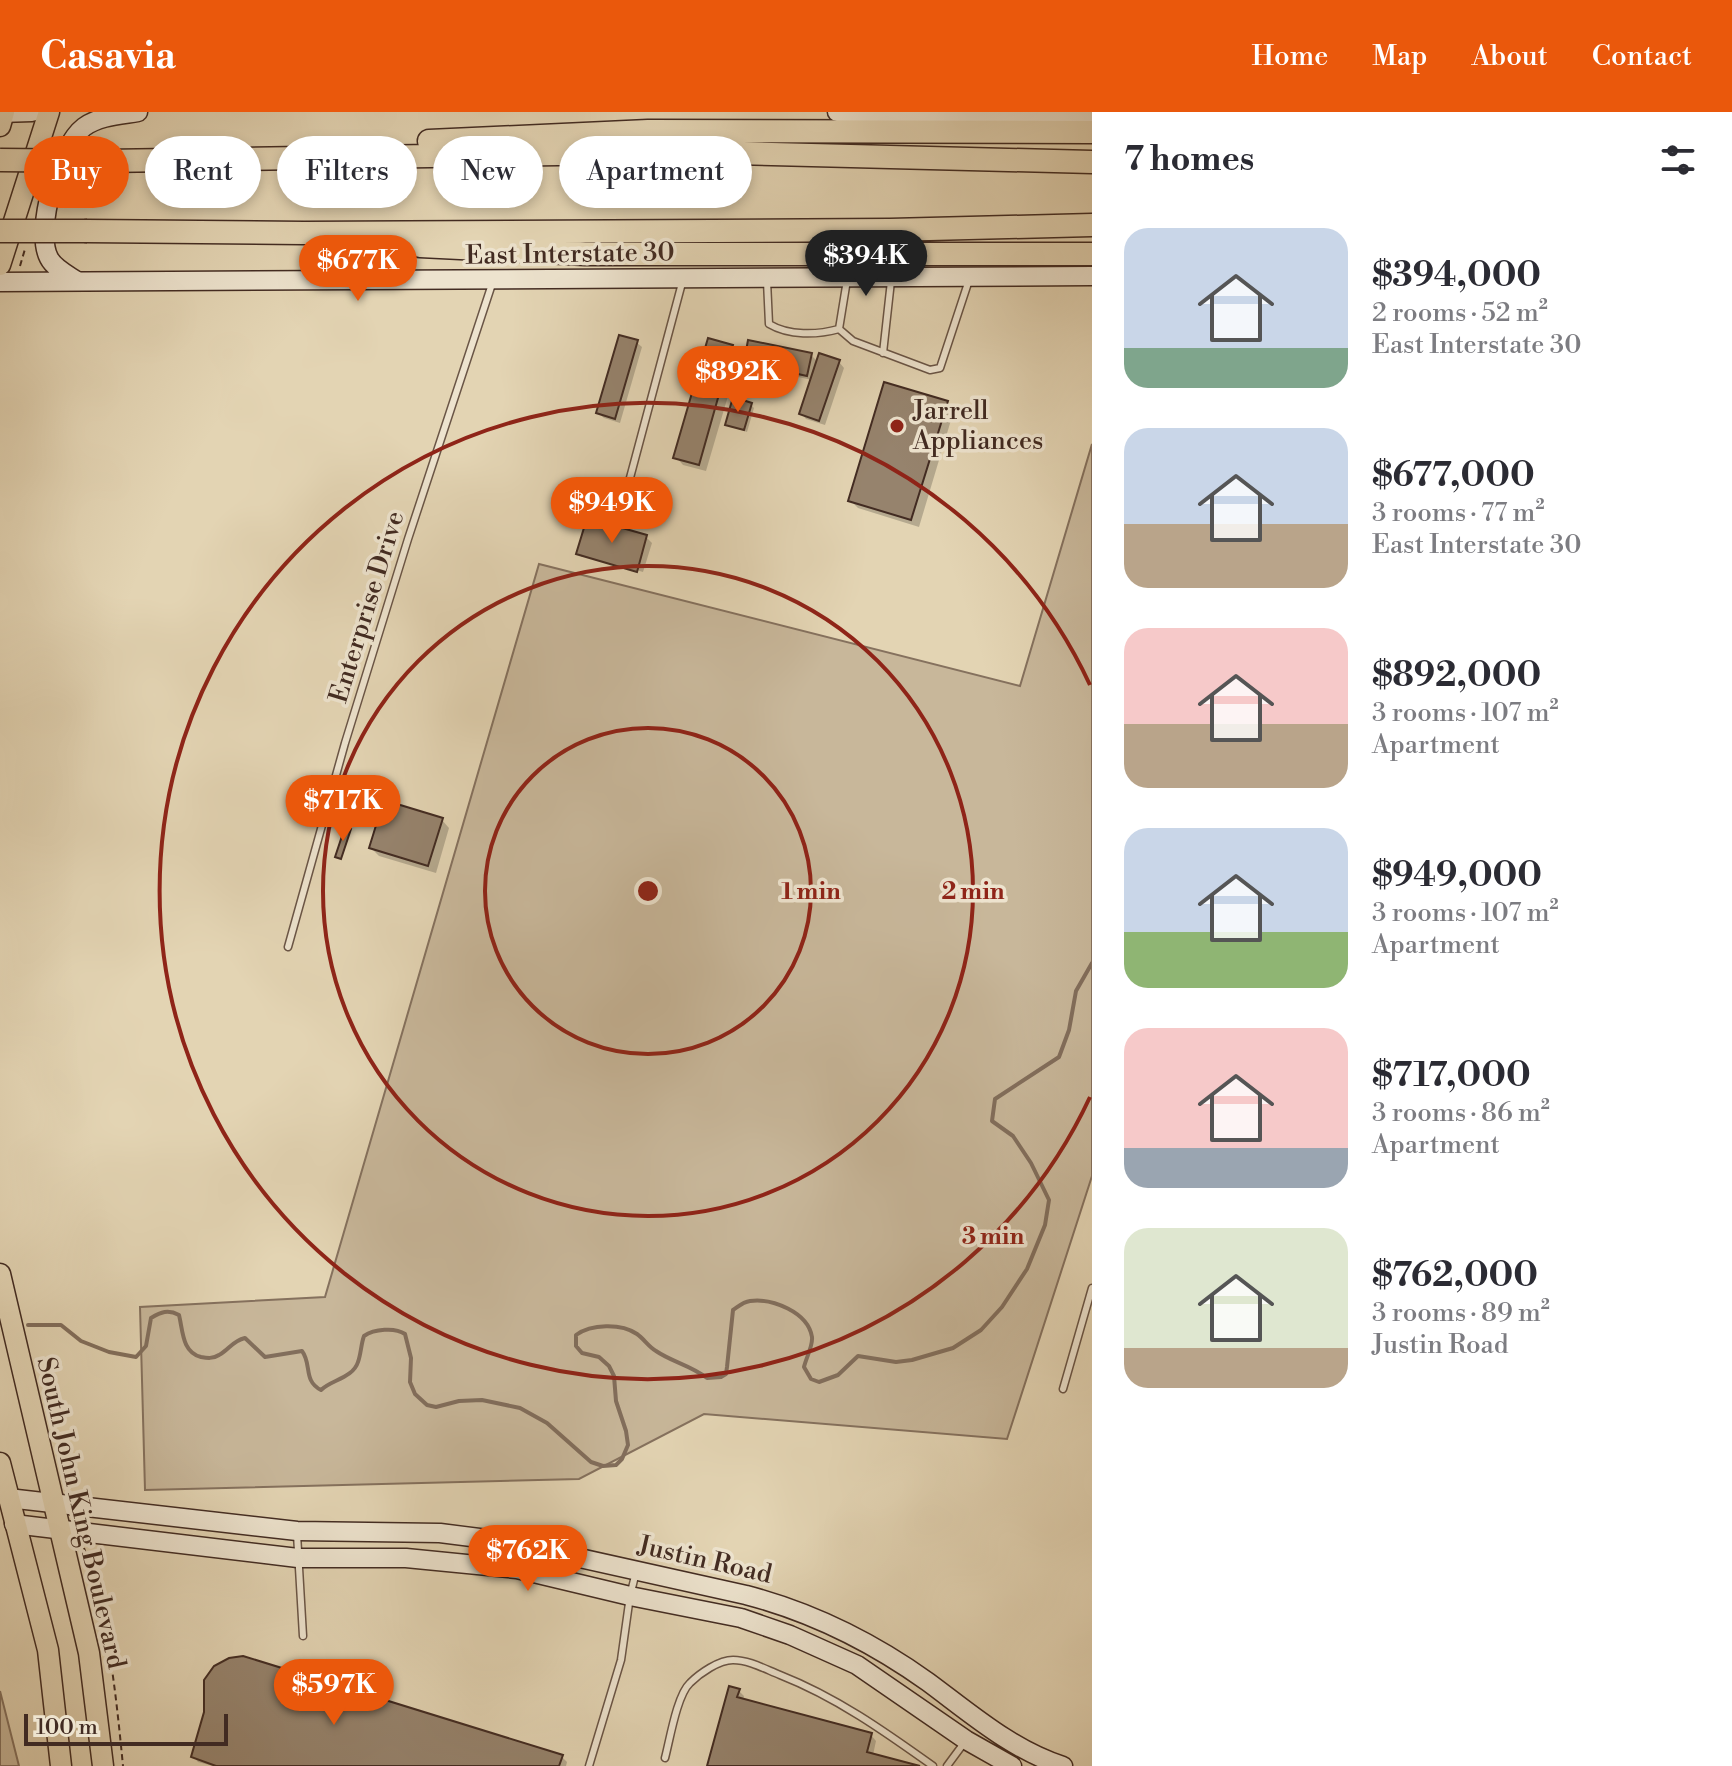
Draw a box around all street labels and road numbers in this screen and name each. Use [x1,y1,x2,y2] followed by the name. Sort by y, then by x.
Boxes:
[465,236,675,272] street label: East Interstate 30
[323,507,411,707] street label: Enterprise Drive
[30,1354,133,1672] street label: South John King Boulevard
[634,1529,775,1591] street label: Justin Road

